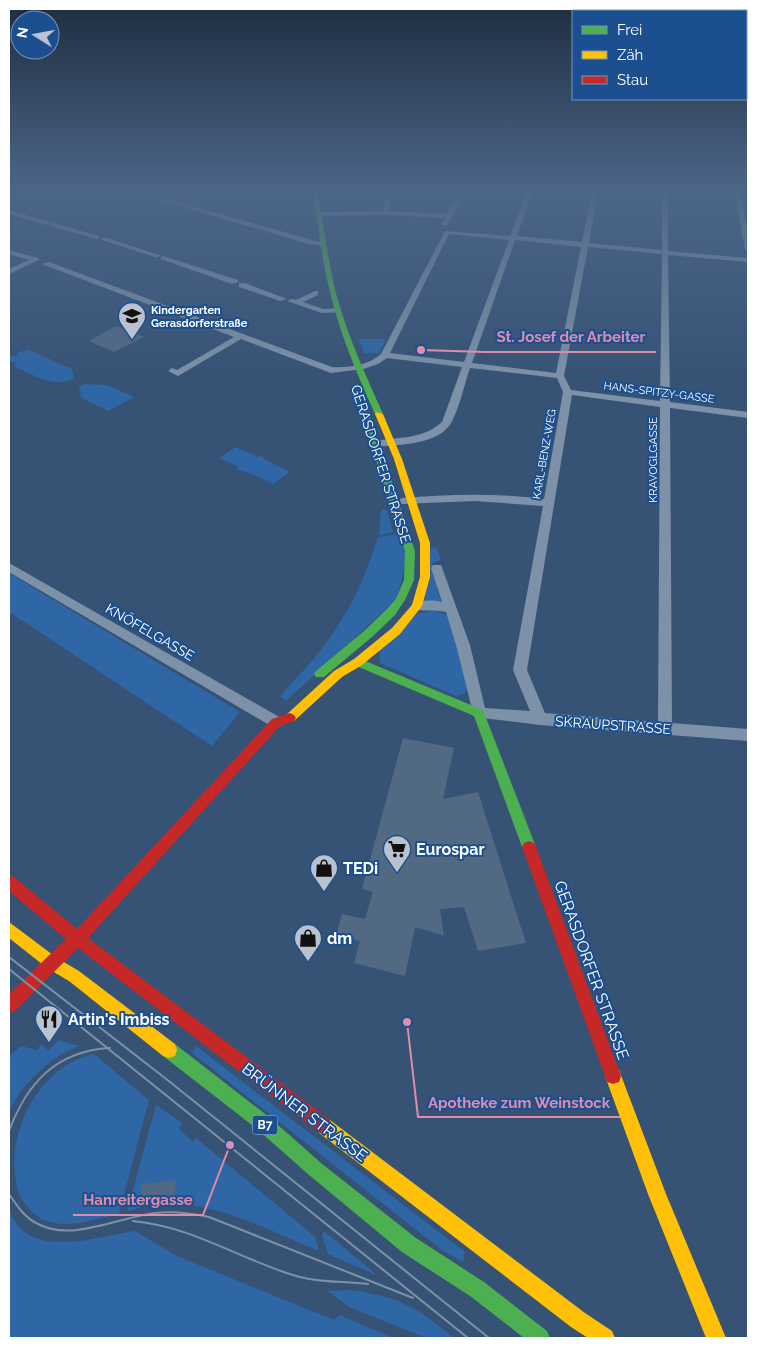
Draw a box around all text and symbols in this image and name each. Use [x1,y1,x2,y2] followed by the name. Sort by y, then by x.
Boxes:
[10,10,60,60] north arrow
[572,10,747,100] legend
[617,21,642,39] text: Frei
[13,26,31,39] text: N
[617,46,643,64] text: Zäh
[617,71,648,89] text: Stau
[117,301,147,340] school or university icon: Kindergarten Gerasdorferstraße
[151,304,248,330] place label: Kindergarten Gerasdorferstraße
[485,322,656,352] callout: St. Josef der Arbeiter
[497,328,646,346] text: St. Josef der Arbeiter
[603,379,715,406] street label: HANS-SPITZY-GASSE
[348,383,414,545] street label: GERASDORFER STRASSE
[530,408,559,500] street label: KARL-BENZ-WEG
[647,417,660,503] street label: KRAVOGLGASSE
[103,598,198,664] street label: KNÖFELGASSE
[555,713,671,737] street label: SKRAUPSTRASSE
[382,834,412,873] supermarket icon: Eurospar
[416,840,485,859] place label: Eurospar
[309,853,339,892] shop icon: TEDi
[343,859,378,878] place label: TEDi
[550,878,633,1063] street label: GERASDORFER STRASSE
[293,923,323,962] shop icon: dm
[327,929,352,948] place label: dm
[34,1004,64,1043] restaurant icon: Artin's Imbiss
[68,1010,170,1029] place label: Artin's Imbiss
[238,1058,372,1166] street label: BRÜNNER STRASSE
[418,1087,620,1117] callout: Apotheke zum Weinstock
[428,1094,611,1112] text: Apotheke zum Weinstock
[252,1116,278,1134] road number: B7
[73,1185,203,1215] callout: Hanreitergasse
[83,1191,193,1209] text: Hanreitergasse

